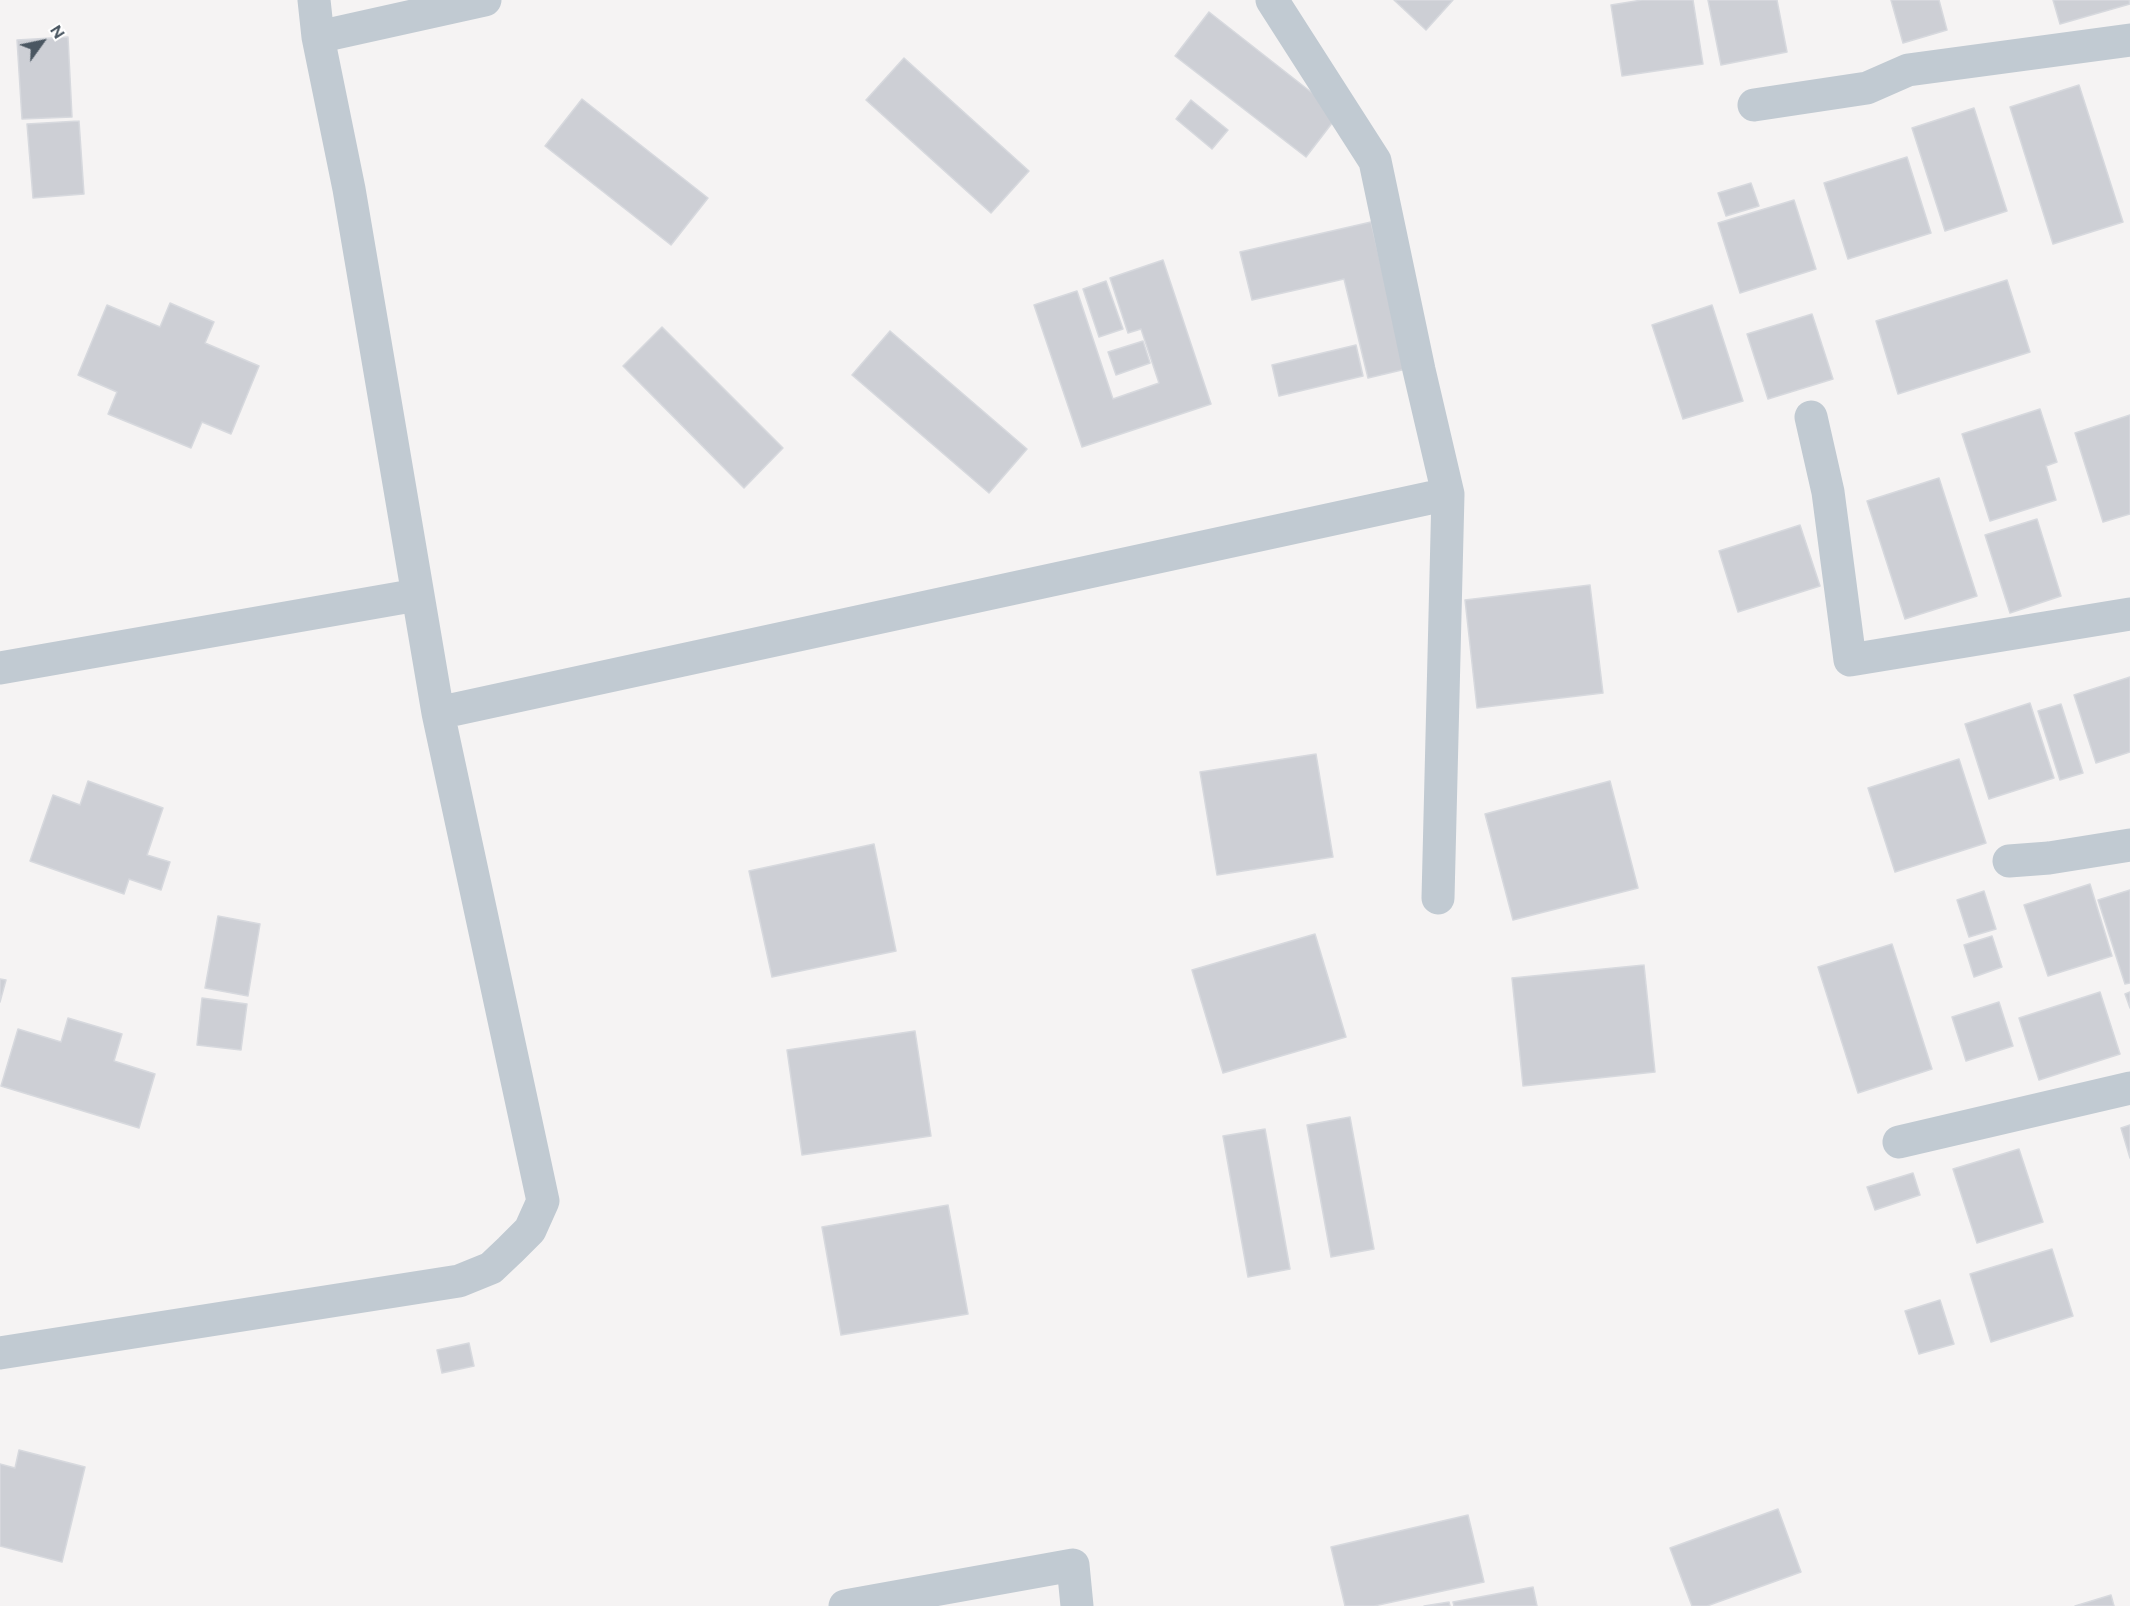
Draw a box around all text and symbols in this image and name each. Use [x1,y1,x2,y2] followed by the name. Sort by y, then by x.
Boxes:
[12,12,72,72] north arrow
[46,22,69,42] text: N

